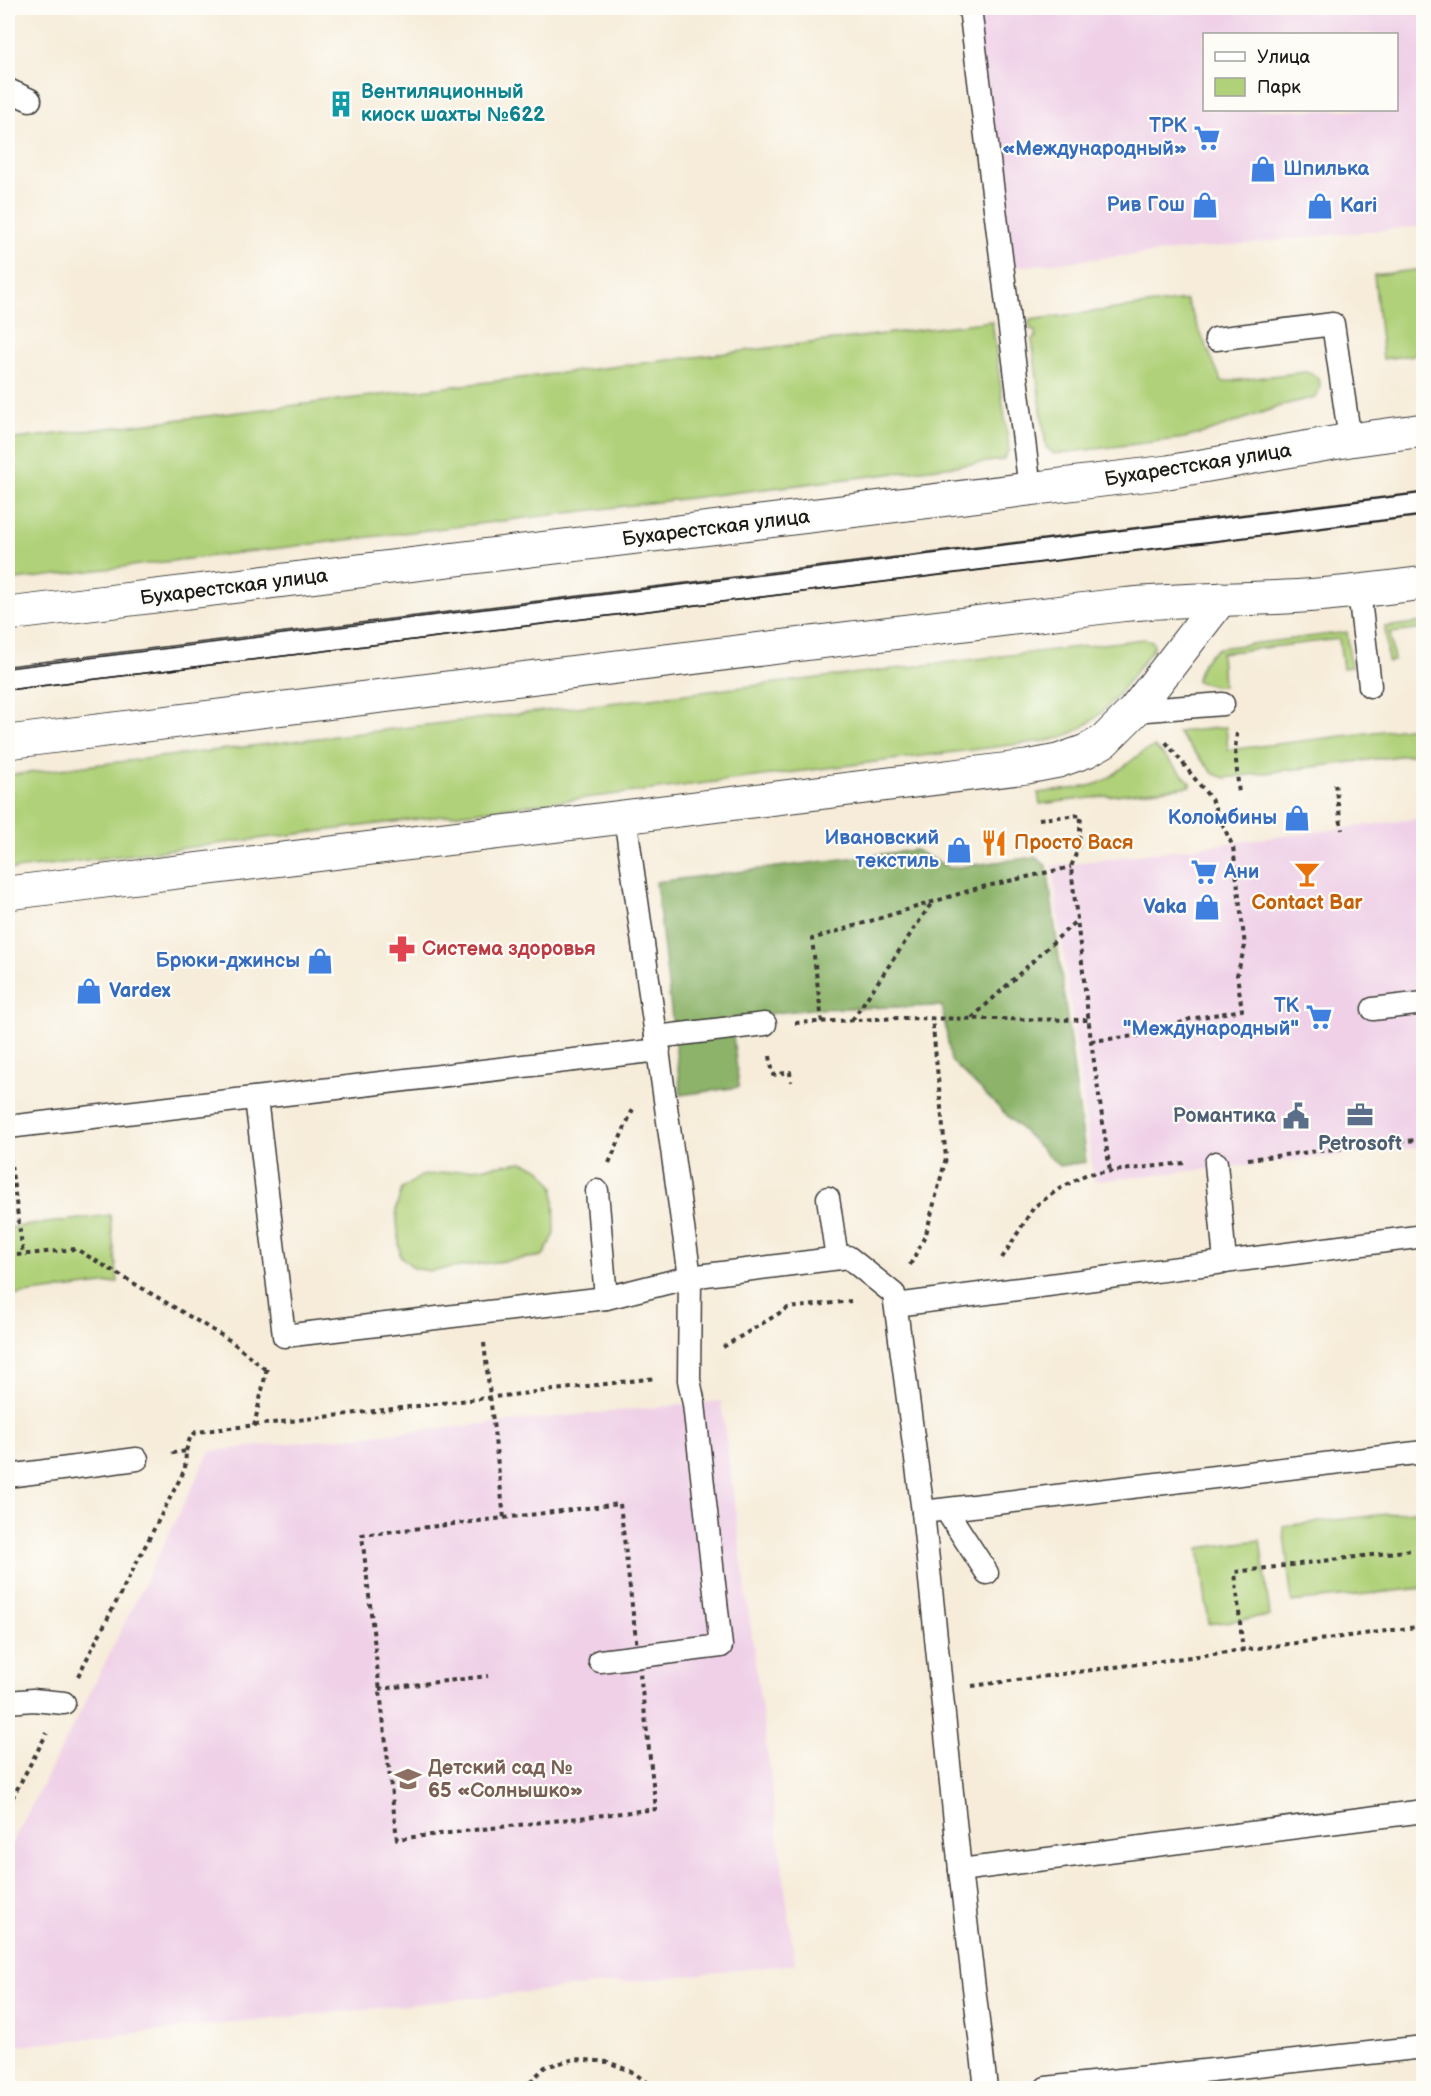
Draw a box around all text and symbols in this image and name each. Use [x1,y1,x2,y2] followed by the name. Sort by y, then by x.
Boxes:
[1203,33,1398,111] legend
[1257,47,1311,68] text: Улица
[1257,77,1301,98] text: Парк
[361,80,545,127] place label: Вентиляционный киоск шахты №622
[326,89,356,119] building icon: Вентиляционный киоск шахты №622
[1002,114,1188,161] place label: ТРК «Международный»
[1192,123,1222,153] supermarket icon: ТРК «Международный»
[1248,154,1278,184] shop icon: Шпилька
[1283,157,1370,181] place label: Шпилька
[1190,190,1220,220] shop icon: Рив Гош
[1305,191,1335,221] shop icon: Kari
[1107,193,1185,217] place label: Рив Гош
[1340,194,1377,218] place label: Kari
[1103,438,1293,492] street label: Бухарестская улица
[621,505,811,551] street label: Бухарестская улица
[139,564,329,610] street label: Бухарестская улица
[1282,803,1312,833] shop icon: Коломбины
[1168,806,1277,830] place label: Коломбины
[824,826,940,873] place label: Ивановский текстиль
[979,828,1009,858] restaurant icon: Просто Вася
[1014,831,1134,855] place label: Просто Вася
[944,835,974,865] shop icon: Ивановский текстиль
[1189,857,1219,887] supermarket icon: Ани
[1292,859,1322,889] bar icon: Contact Bar
[1223,860,1259,884] place label: Ани
[1251,891,1364,915] place label: Contact Bar
[1192,892,1222,922] shop icon: Vaka
[1143,895,1187,919] place label: Vaka
[387,934,417,964] pharmacy icon: Система здоровья
[422,937,596,961] place label: Система здоровья
[305,946,335,976] shop icon: Брюки-джинсы
[155,949,300,973] place label: Брюки-джинсы
[74,976,104,1006] shop icon: Vardex
[109,979,171,1003] place label: Vardex
[1123,994,1300,1041] place label: ТК "Международный"
[1304,1002,1334,1032] supermarket icon: ТК "Международный"
[1345,1100,1375,1130] office icon: Petrosoft
[1281,1101,1311,1131] public building icon: Романтика
[1173,1104,1276,1128] place label: Романтика
[1318,1132,1402,1156] place label: Petrosoft
[428,1756,583,1803] place label: Детский сад № 65 «Солнышко»
[393,1764,423,1794] school or university icon: Детский сад № 65 «Солнышко»

